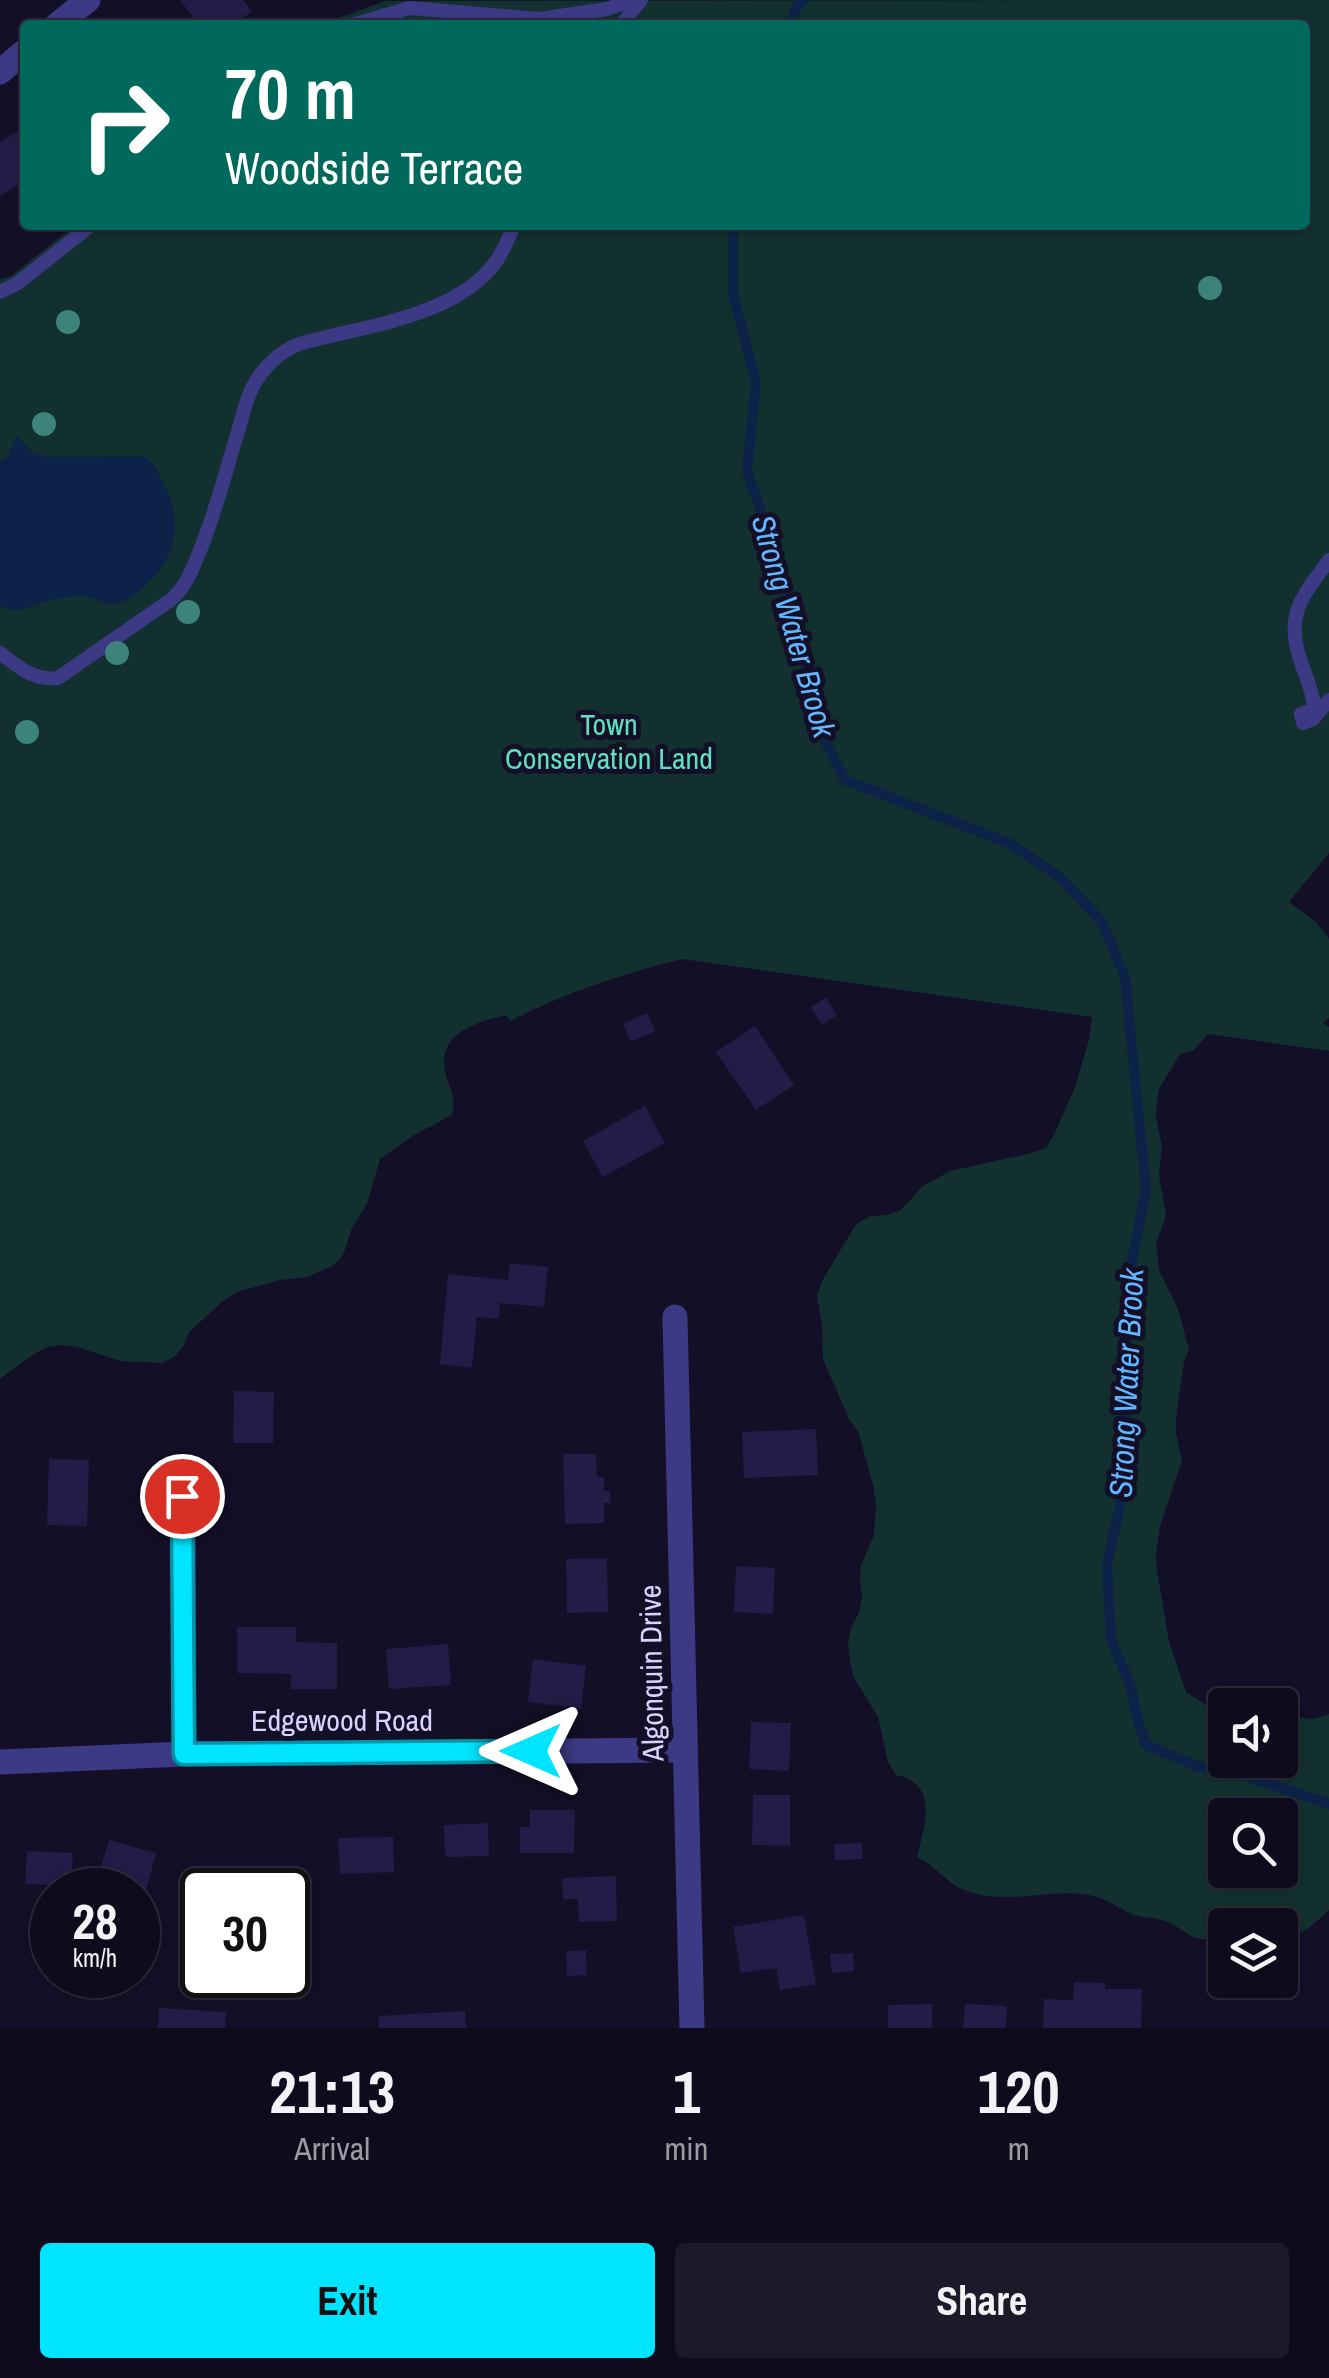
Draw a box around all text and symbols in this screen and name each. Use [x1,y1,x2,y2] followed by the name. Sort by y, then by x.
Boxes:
[225,47,356,141] text: 70 m
[60,60,190,190] icon: right
[225,137,523,198] text: Woodside Terrace
[742,510,847,743] water label: Strong Water Brook
[505,704,713,778] park label: Town Conservation Land
[1099,1266,1154,1499] water label: Strong Water Brook
[140,1454,225,1539] pin
[155,1469,210,1524] icon: arrive
[629,1584,673,1763] street label: Algonquin Drive
[1208,1688,1298,1998] map controls
[1208,1688,1298,1778] button: sound
[479,1699,583,1803] position arrow
[251,1700,433,1740] street label: Edgewood Road
[1208,1798,1298,1888] button: search
[180,1868,310,1998] speed limit sign: 30
[72,1887,118,1955] text: 28
[1208,1908,1298,1998] button: layers
[73,1941,117,1975] text: km/h
[269,2051,395,2132] text: 21:13
[673,2051,700,2132] text: 1
[978,2051,1060,2132] text: 120
[294,2127,370,2170] text: Arrival
[664,2127,708,2170] text: min
[1008,2127,1030,2170] text: m
[40,2243,655,2358] button: Exit
[675,2243,1289,2358] button: Share

